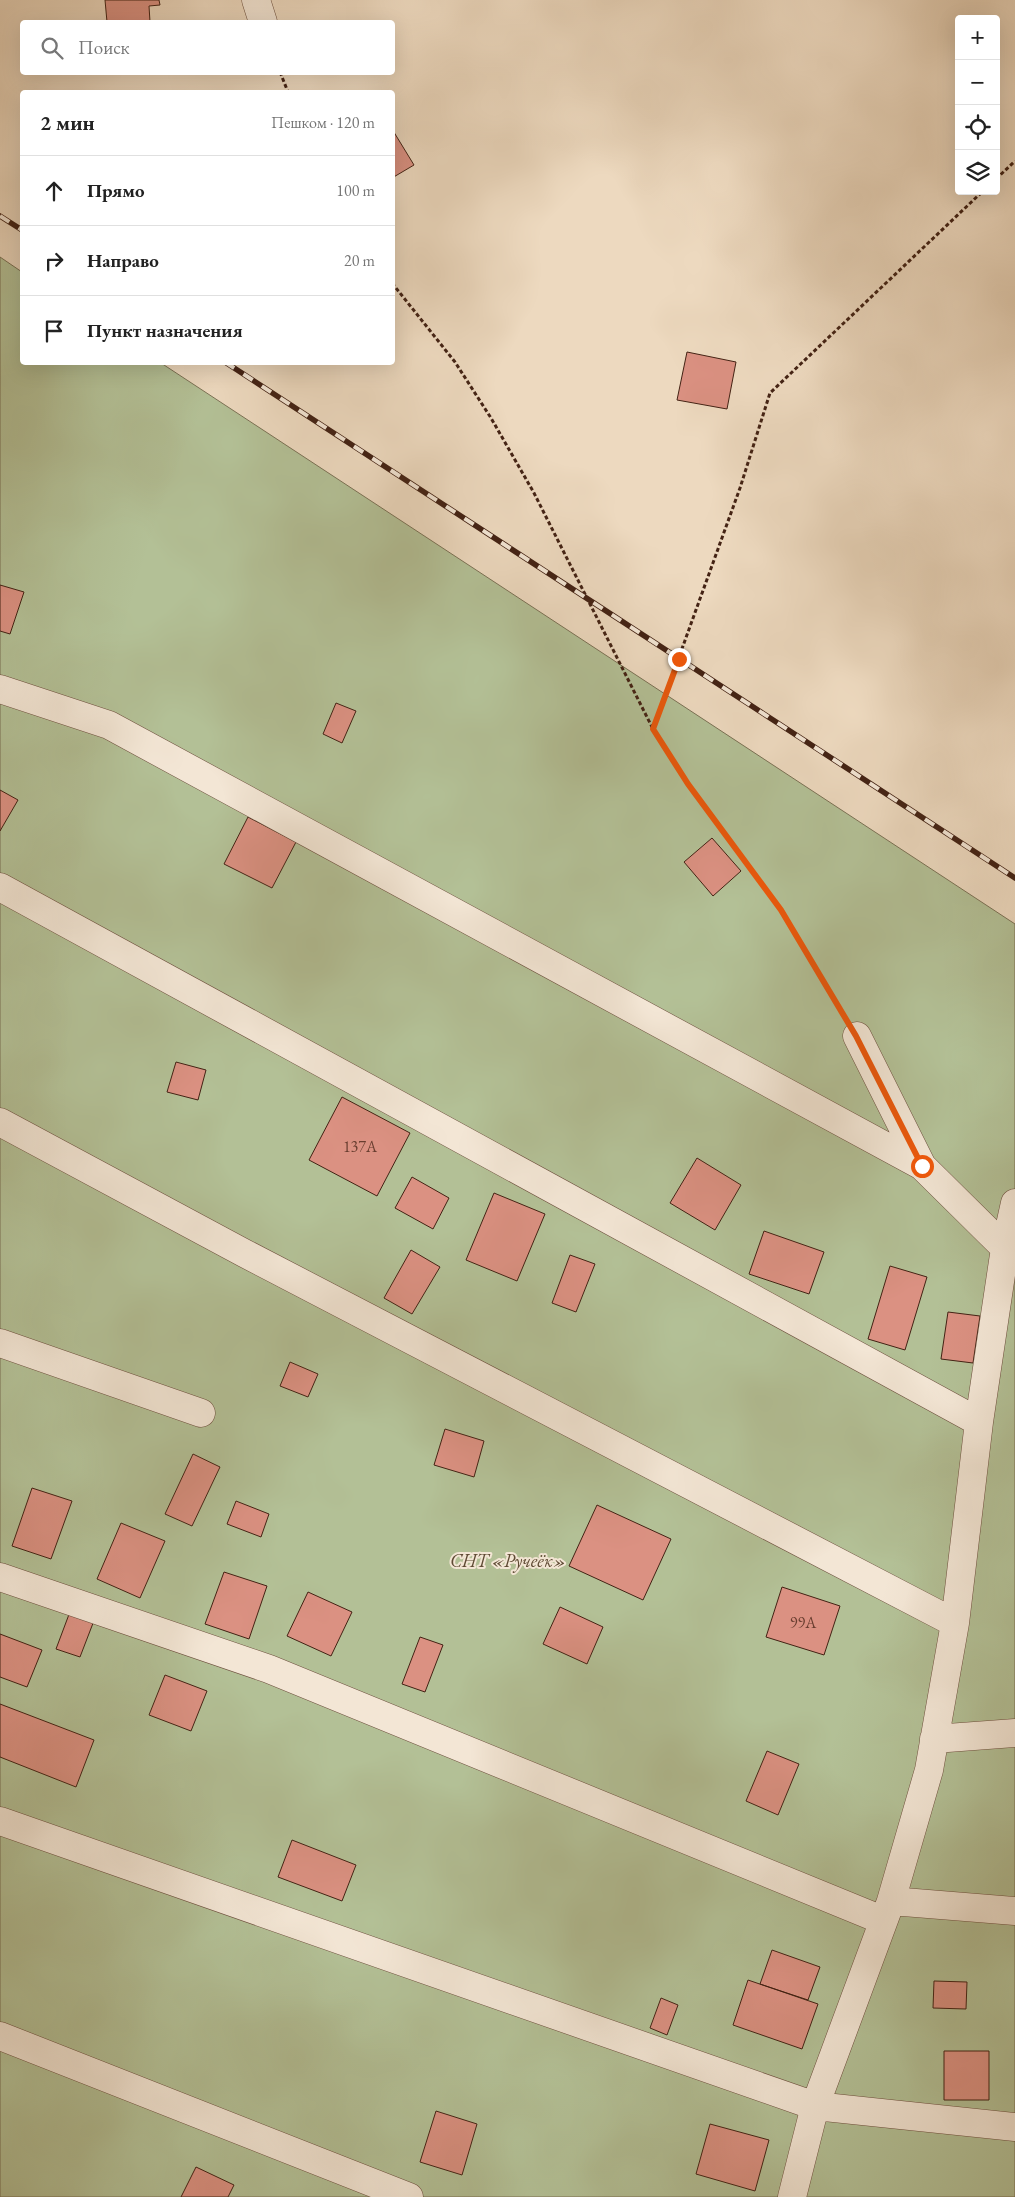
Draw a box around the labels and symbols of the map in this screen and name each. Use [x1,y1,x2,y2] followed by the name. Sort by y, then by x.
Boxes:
[668,648,691,671] route end
[343,1136,378,1157] house number: 137А
[911,1155,934,1178] route start
[450,1548,566,1573] park label: СНТ «Ручеёк»
[790,1612,817,1633] house number: 99А

